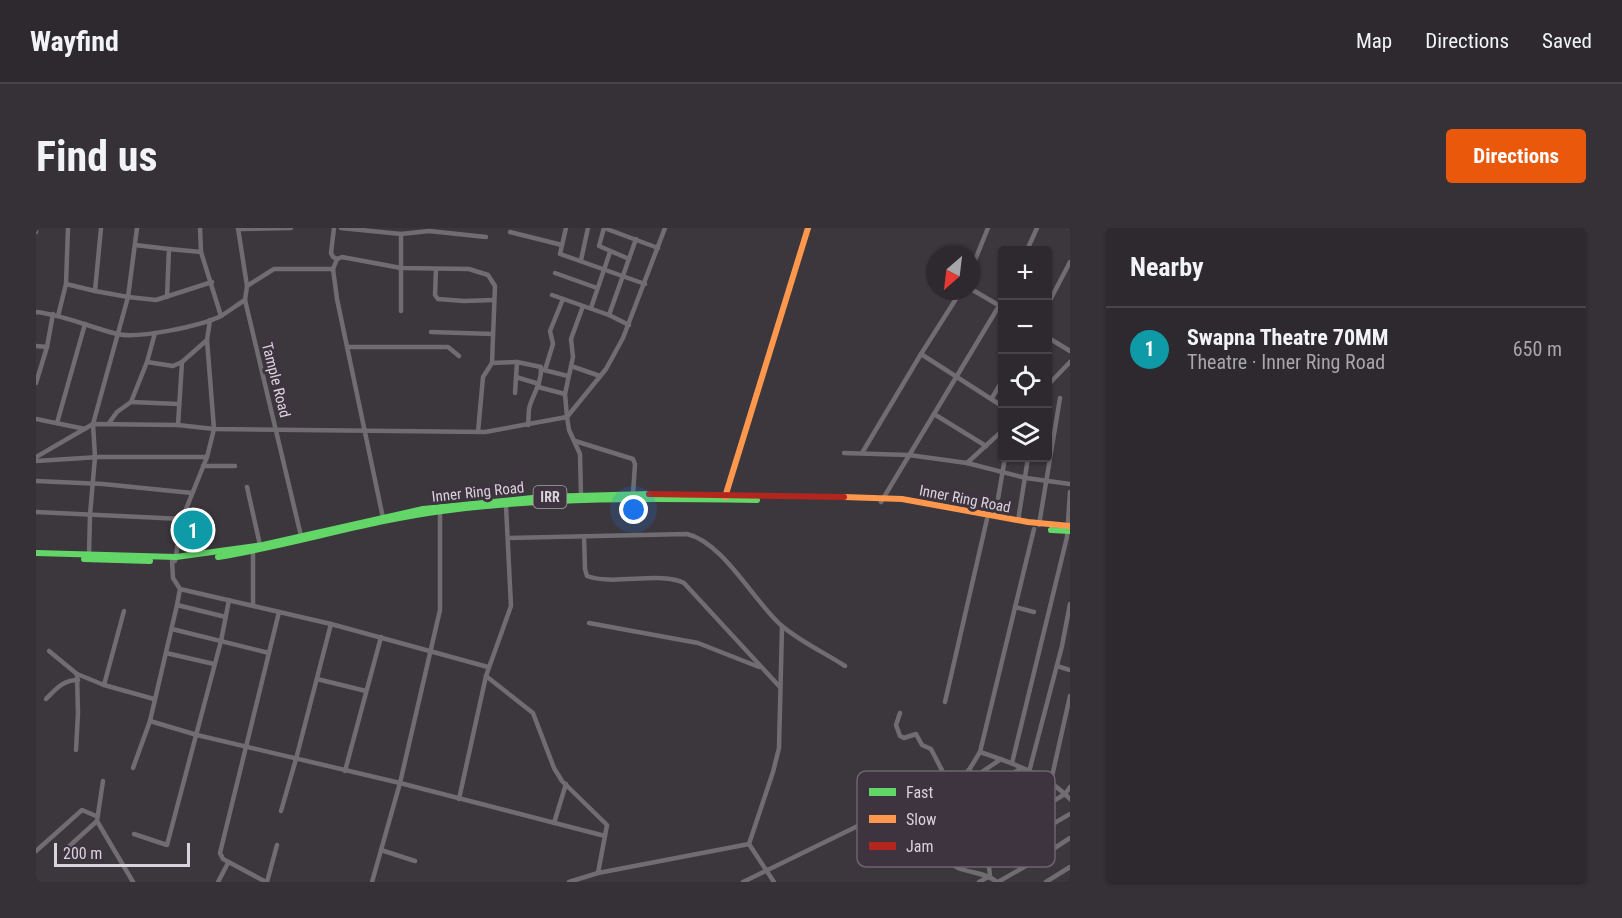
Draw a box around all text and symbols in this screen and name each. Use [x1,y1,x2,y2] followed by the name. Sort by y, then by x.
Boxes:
[30,25,119,58] text: Wayfind
[1356,29,1392,53] text: Map
[1425,29,1509,53] text: Directions
[1542,29,1592,53] text: Saved
[1446,129,1586,183] button: Directions
[36,132,157,181] text: Find us
[926,246,980,300] north arrow
[998,246,1052,462] map controls
[998,246,1052,300] button: +
[1130,252,1204,282] text: Nearby
[998,300,1052,354] button: −
[1187,325,1388,350] text: Swapna Theatre 70MM
[1144,337,1155,361] text: 1
[1513,337,1562,361] text: 650 m
[258,341,294,419] street label: Tample Road
[1187,350,1385,374] text: Theatre · Inner Ring Road
[998,354,1052,408] button: locate
[998,408,1052,462] button: layers
[431,478,525,506] street label: Inner Ring Road
[918,481,1012,517] street label: Inner Ring Road
[534,486,566,508] road number: IRR
[619,495,648,524] your location
[174,508,212,552] pin: 1
[857,771,1055,867] legend
[906,783,933,802] text: Fast
[906,810,936,829] text: Slow
[906,837,933,856] text: Jam
[54,840,190,868] scale bar
[63,844,102,863] text: 200 m

